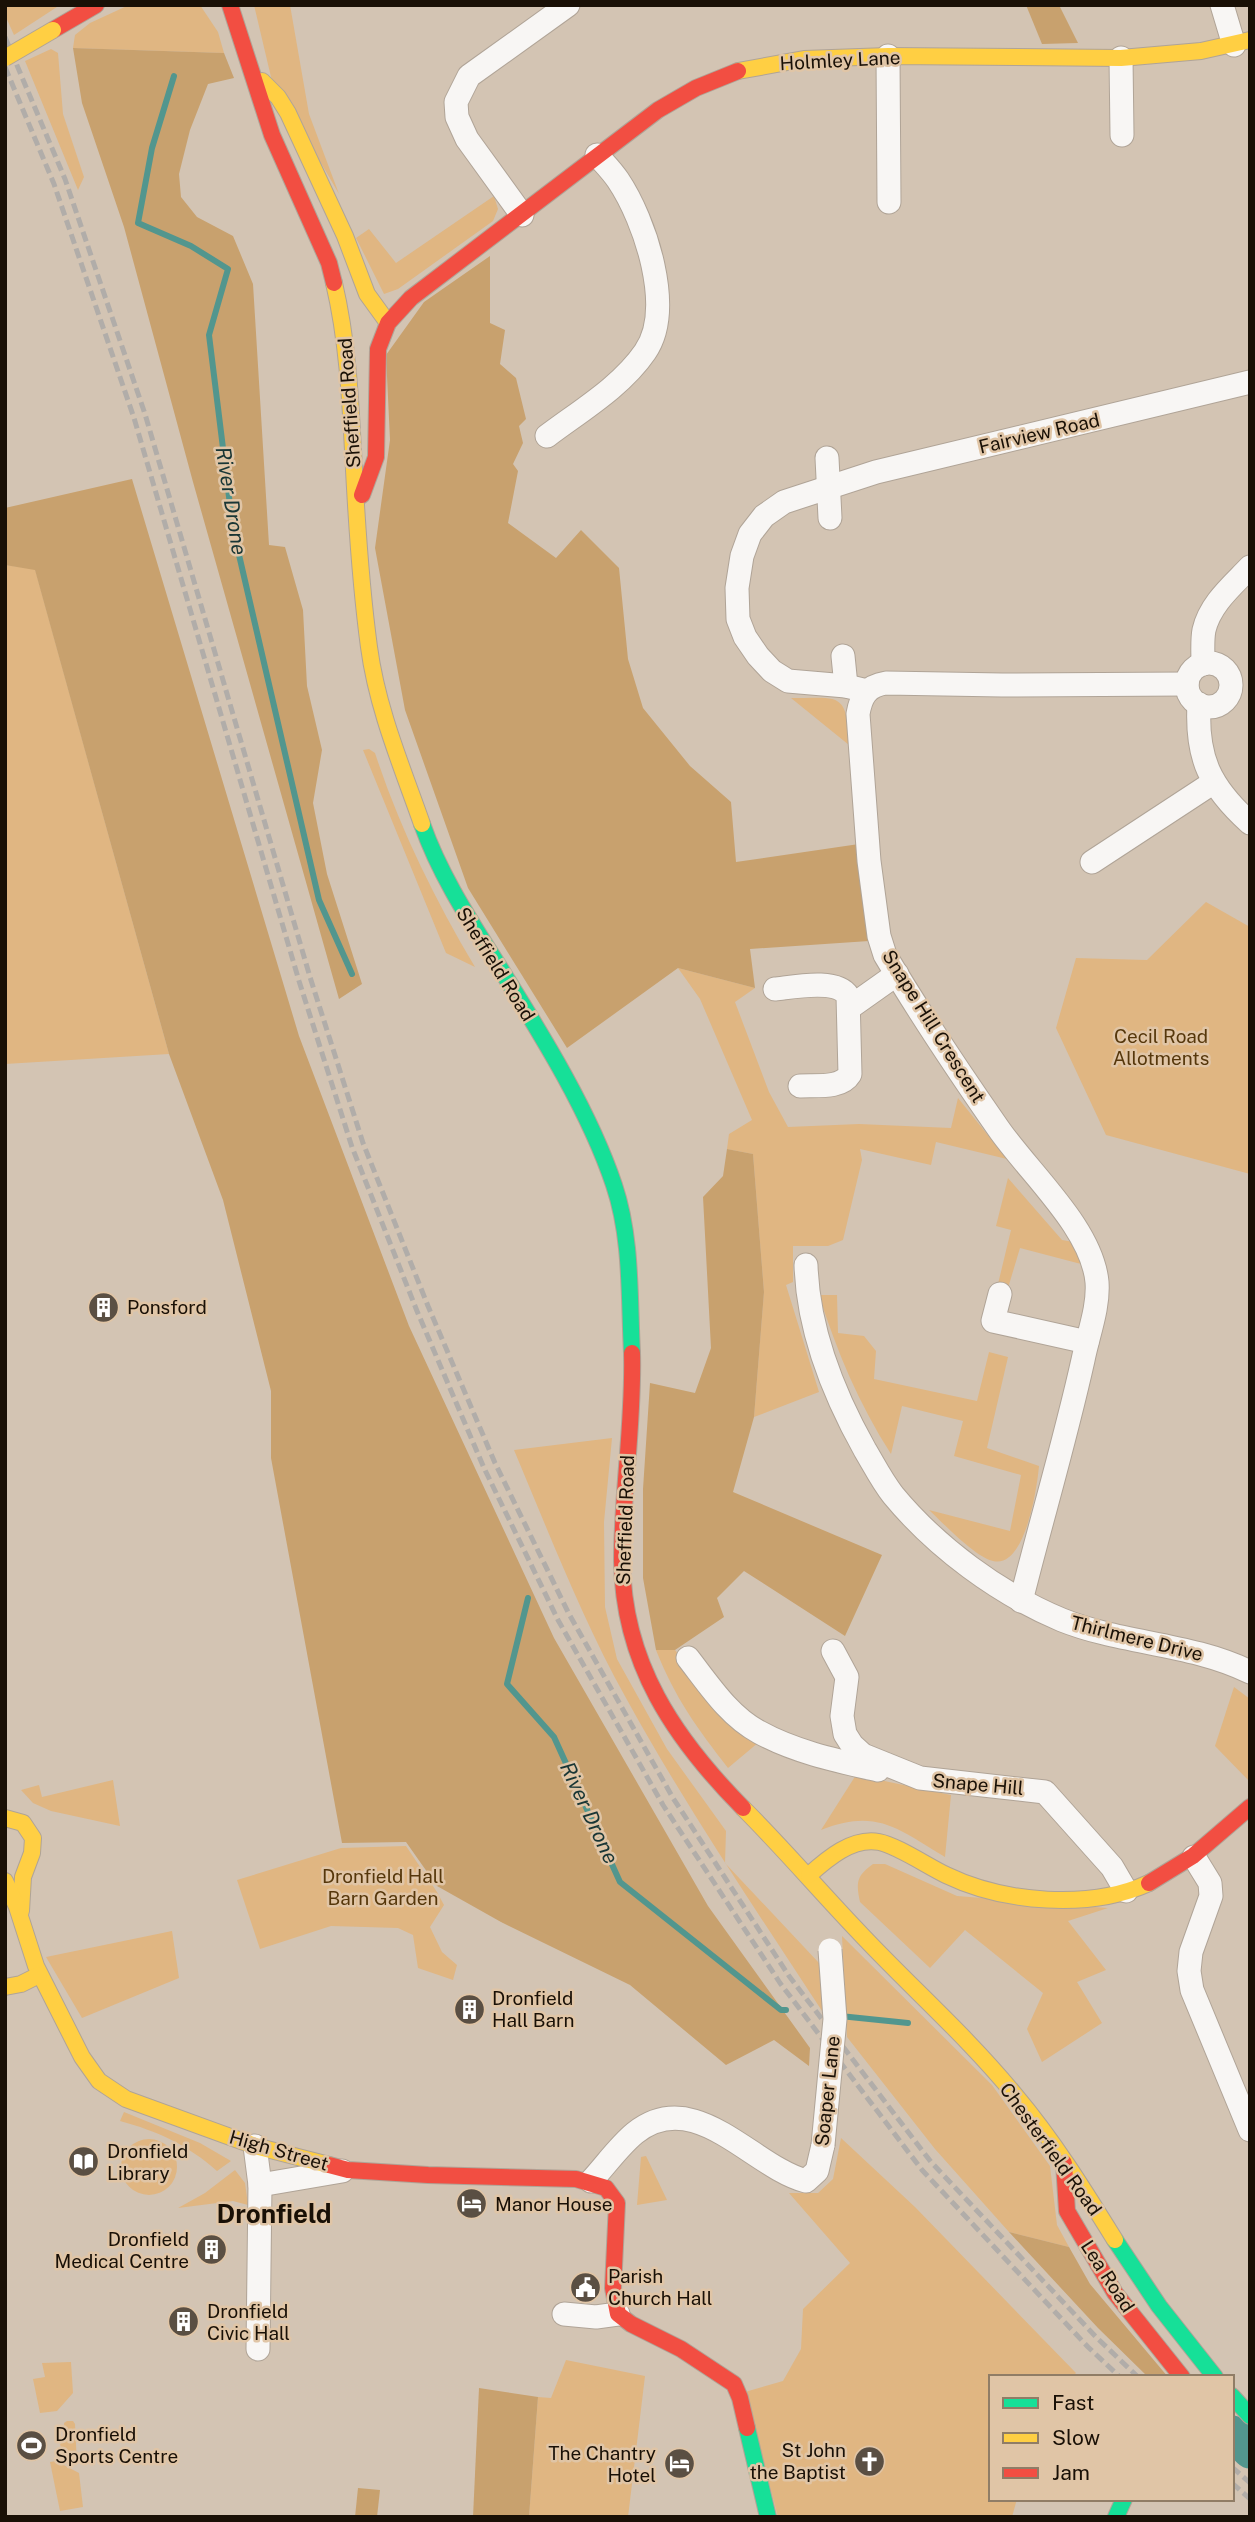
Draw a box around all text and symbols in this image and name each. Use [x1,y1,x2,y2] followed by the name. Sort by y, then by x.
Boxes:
[779,46,901,74] street label: Holmley Lane
[333,337,365,469] street label: Sheffield Road
[976,408,1102,458] street label: Fairview Road
[211,445,252,557] water label: River Drone
[452,903,540,1025] street label: Sheffield Road
[878,946,990,1106] street label: Snape Hill Crescent
[1113,1025,1209,1069] park label: Cecil Road Allotments
[87,1290,121,1324] building icon: Ponsford
[127,1296,207,1318] place label: Ponsford
[612,1455,638,1585] street label: Sheffield Road
[1069,1611,1205,1665] street label: Thirlmere Drive
[555,1758,624,1868] water label: River Drone
[932,1769,1024,1799] street label: Snape Hill
[322,1865,444,1909] park label: Dronfield Hall Barn Garden
[492,1987,574,2031] place label: Dronfield Hall Barn
[452,1992,486,2026] building icon: Dronfield Hall Barn
[810,2035,844,2147] street label: Soaper Lane
[996,2078,1106,2220] street label: Chesterfield Road
[227,2125,331,2175] street label: High Street
[107,2140,188,2184] place label: Dronfield Library
[67,2145,101,2179] library icon: Dronfield Library
[455,2187,489,2221] hotel icon: Manor House
[495,2193,613,2215] place label: Manor House
[216,2198,332,2229] district label: Dronfield
[55,2228,189,2272] place label: Dronfield Medical Centre
[195,2233,229,2267] building icon: Dronfield Medical Centre
[1077,2236,1139,2316] street label: Lea Road
[608,2265,712,2309] place label: Parish Church Hall
[568,2270,602,2304] public building icon: Parish Church Hall
[207,2300,290,2344] place label: Dronfield Civic Hall
[167,2305,201,2339] building icon: Dronfield Civic Hall
[989,2375,1234,2501] legend
[1052,2390,1094,2415] text: Fast
[55,2423,178,2467] place label: Dronfield Sports Centre
[1052,2425,1100,2450] text: Slow
[15,2428,49,2462] sports icon: Dronfield Sports Centre
[749,2439,846,2483] place label: St John the Baptist
[548,2442,656,2486] place label: The Chantry Hotel
[852,2444,886,2478] church icon: St John the Baptist
[662,2447,696,2481] hotel icon: The Chantry Hotel
[1052,2460,1090,2485] text: Jam

